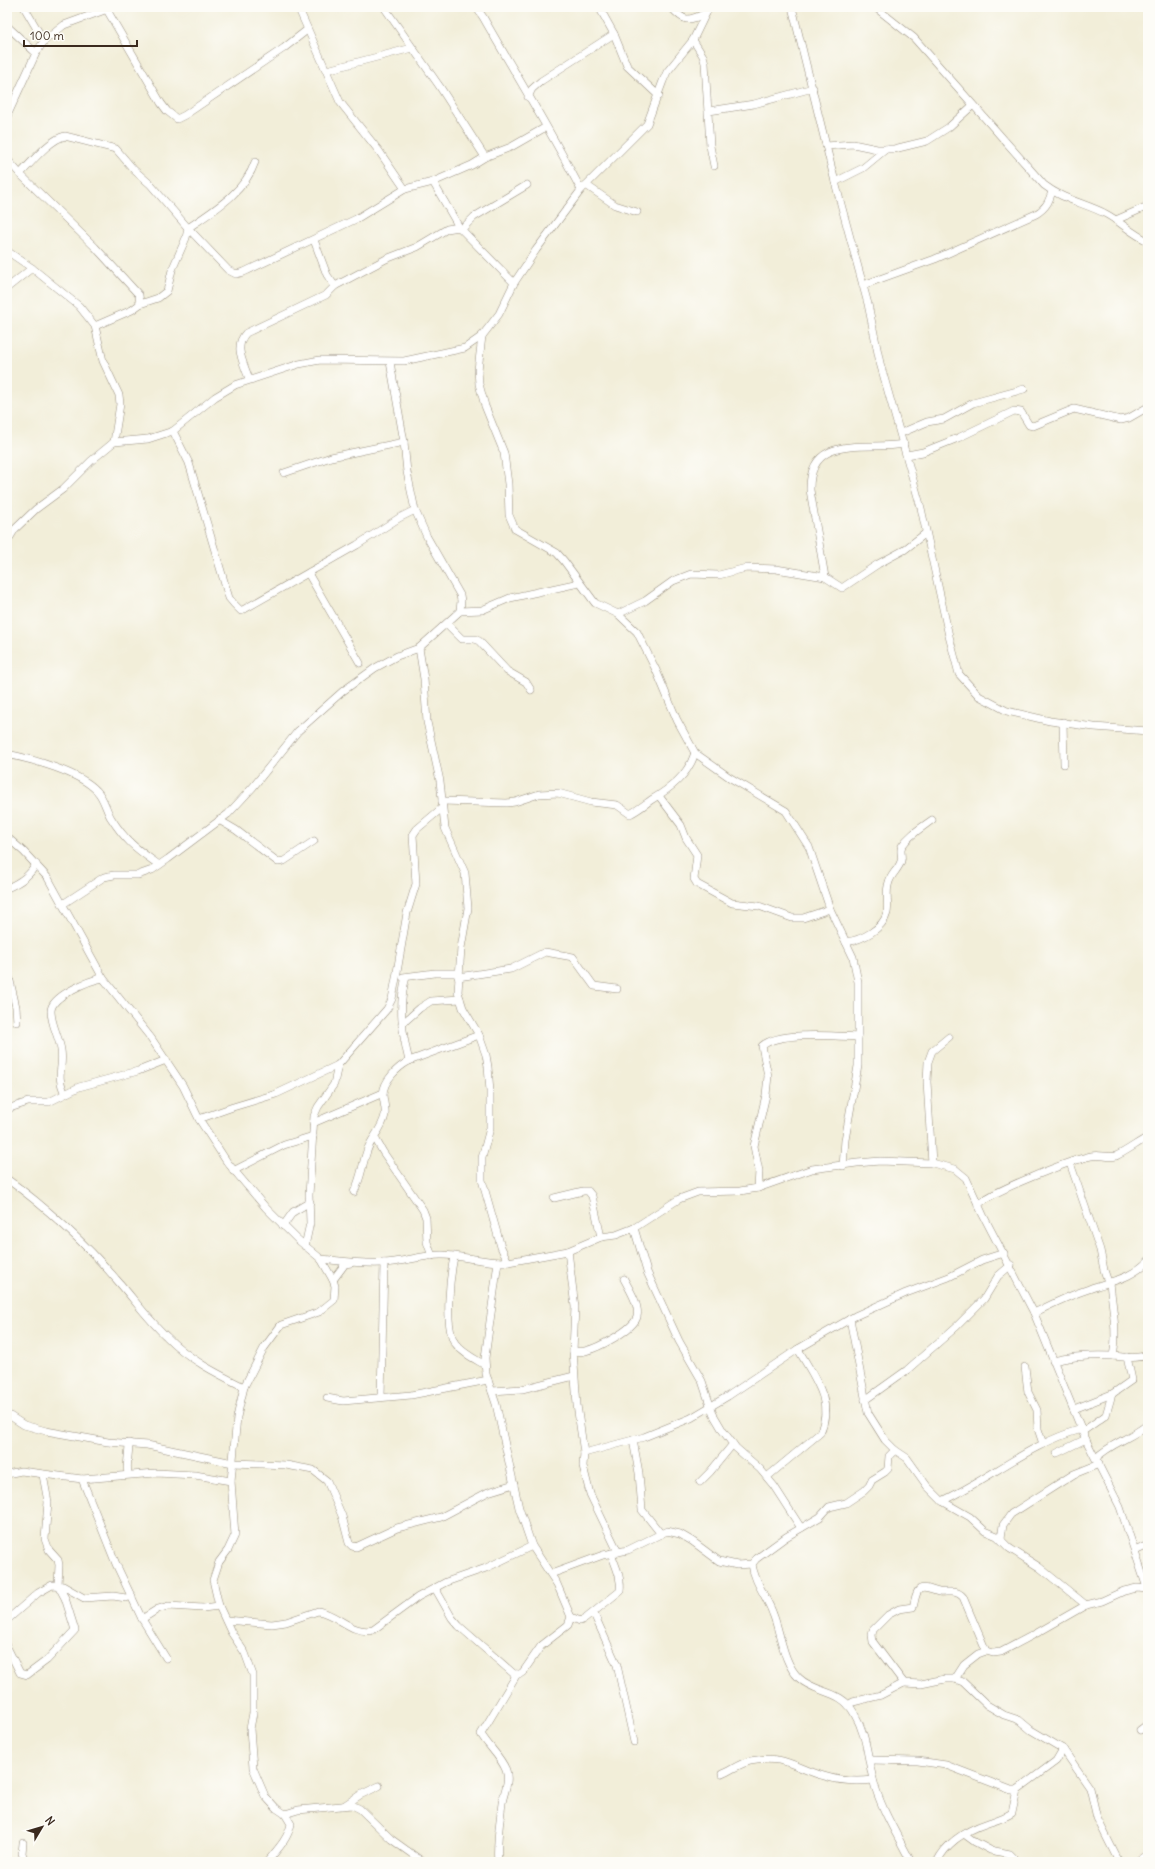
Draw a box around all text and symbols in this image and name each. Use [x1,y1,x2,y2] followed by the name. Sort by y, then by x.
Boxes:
[24,22,137,48] scale bar
[30,28,64,43] text: 100 m
[22,1807,62,1847] north arrow
[42,1814,58,1828] text: N

